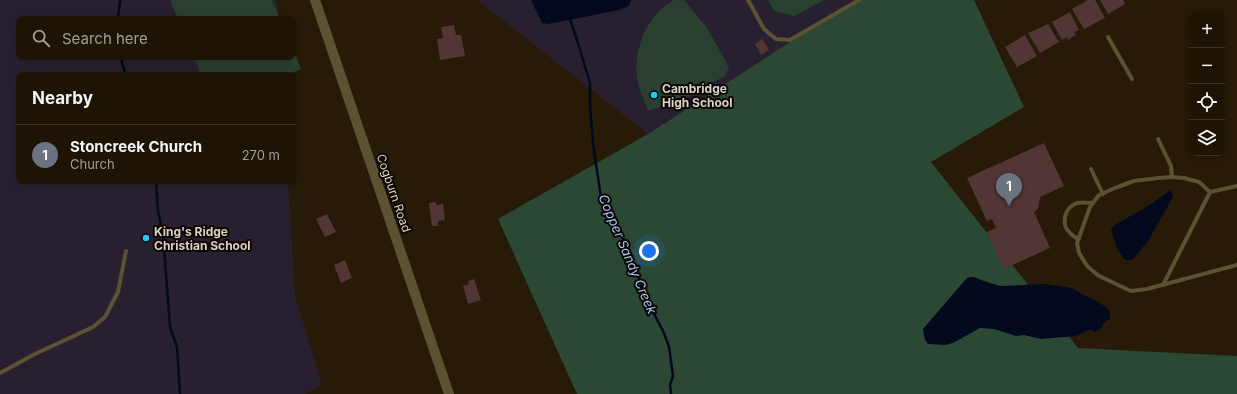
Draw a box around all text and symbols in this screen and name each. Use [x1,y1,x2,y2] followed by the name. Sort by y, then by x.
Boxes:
[1189,12,1225,156] map controls
[1189,12,1225,48] button: +
[16,16,296,60] search box
[30,27,52,49] icon: search
[62,29,148,48] text: Search here
[1189,48,1225,84] button: −
[662,81,732,110] place label: Cambridge High School
[1189,84,1225,120] button: locate
[32,88,93,108] text: Nearby
[649,90,659,100] marker: Cambridge High School
[1189,120,1225,156] button: layers
[70,137,202,156] text: Stoncreek Church
[42,147,48,163] text: 1
[242,147,280,163] text: 270 m
[374,152,414,234] street label: Cogburn Road
[70,156,115,172] text: Church
[996,173,1022,206] pin: 1
[596,192,661,317] water label: Copper Sandy Creek
[154,224,251,253] place label: King's Ridge Christian School
[141,233,151,243] marker: King's Ridge Christian School
[639,241,659,261] your location

